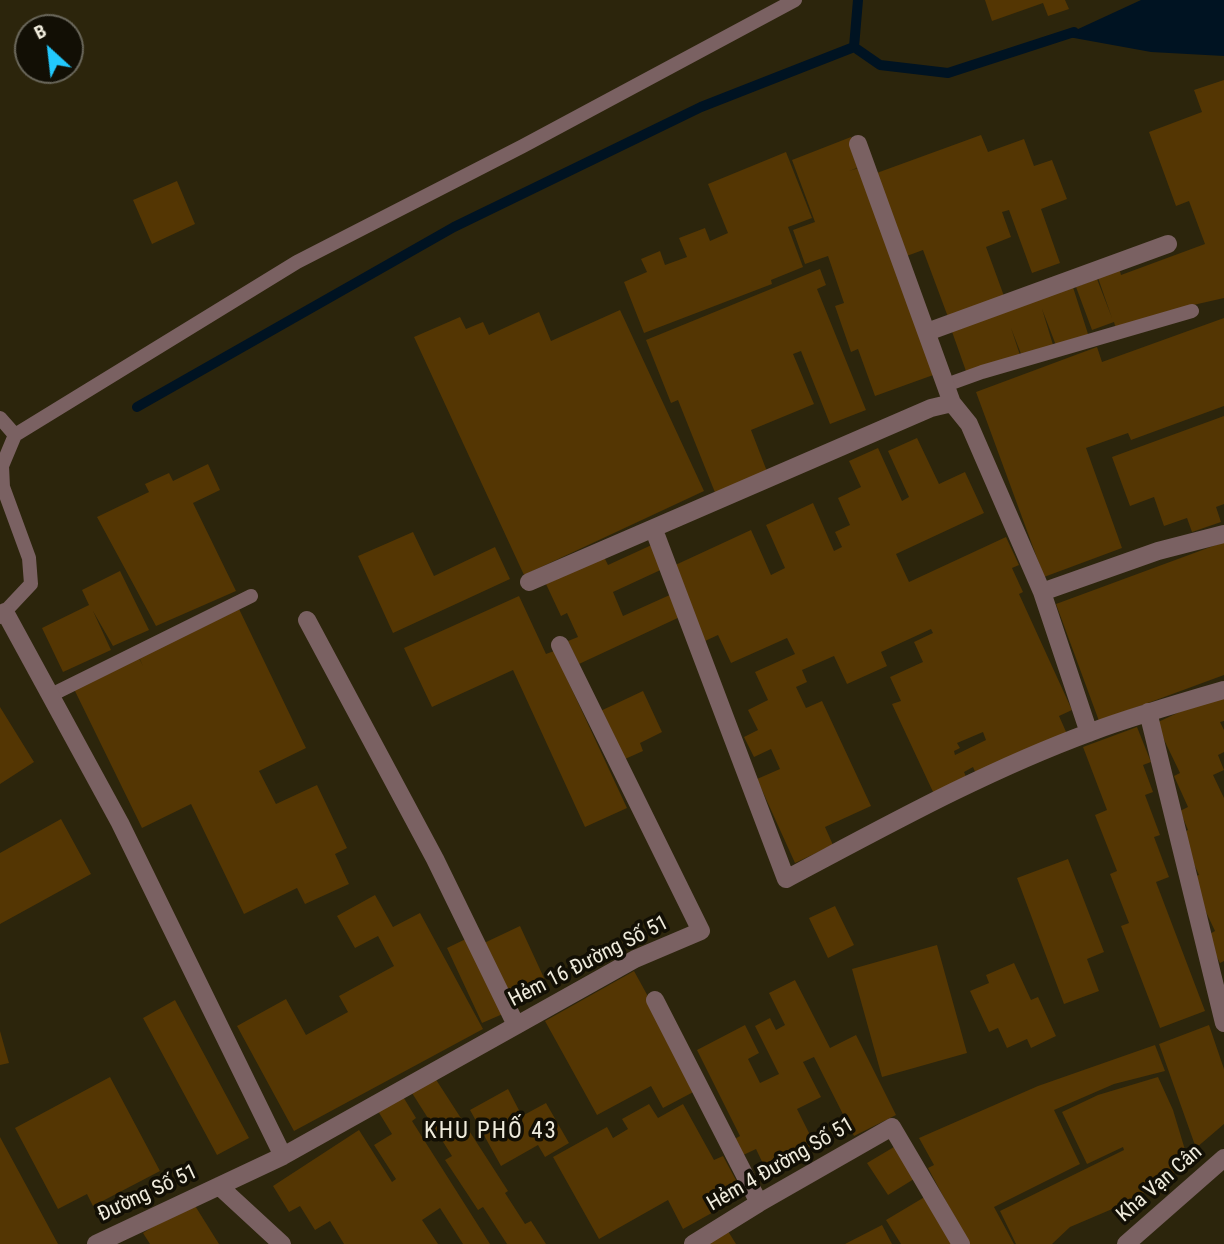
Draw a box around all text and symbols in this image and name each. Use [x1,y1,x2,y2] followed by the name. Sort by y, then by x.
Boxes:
[14,14,84,84] north arrow
[30,19,50,44] text: B
[505,911,673,1013] street label: Hẻm 16 Đường Số 51
[703,1113,859,1217] street label: Hẻm 4 Đường Số 51
[425,1118,557,1146] district label: KHU PHỐ 43
[1112,1140,1208,1228] street label: Kha Vạn Cân
[94,1160,202,1228] street label: Đường Số 51

